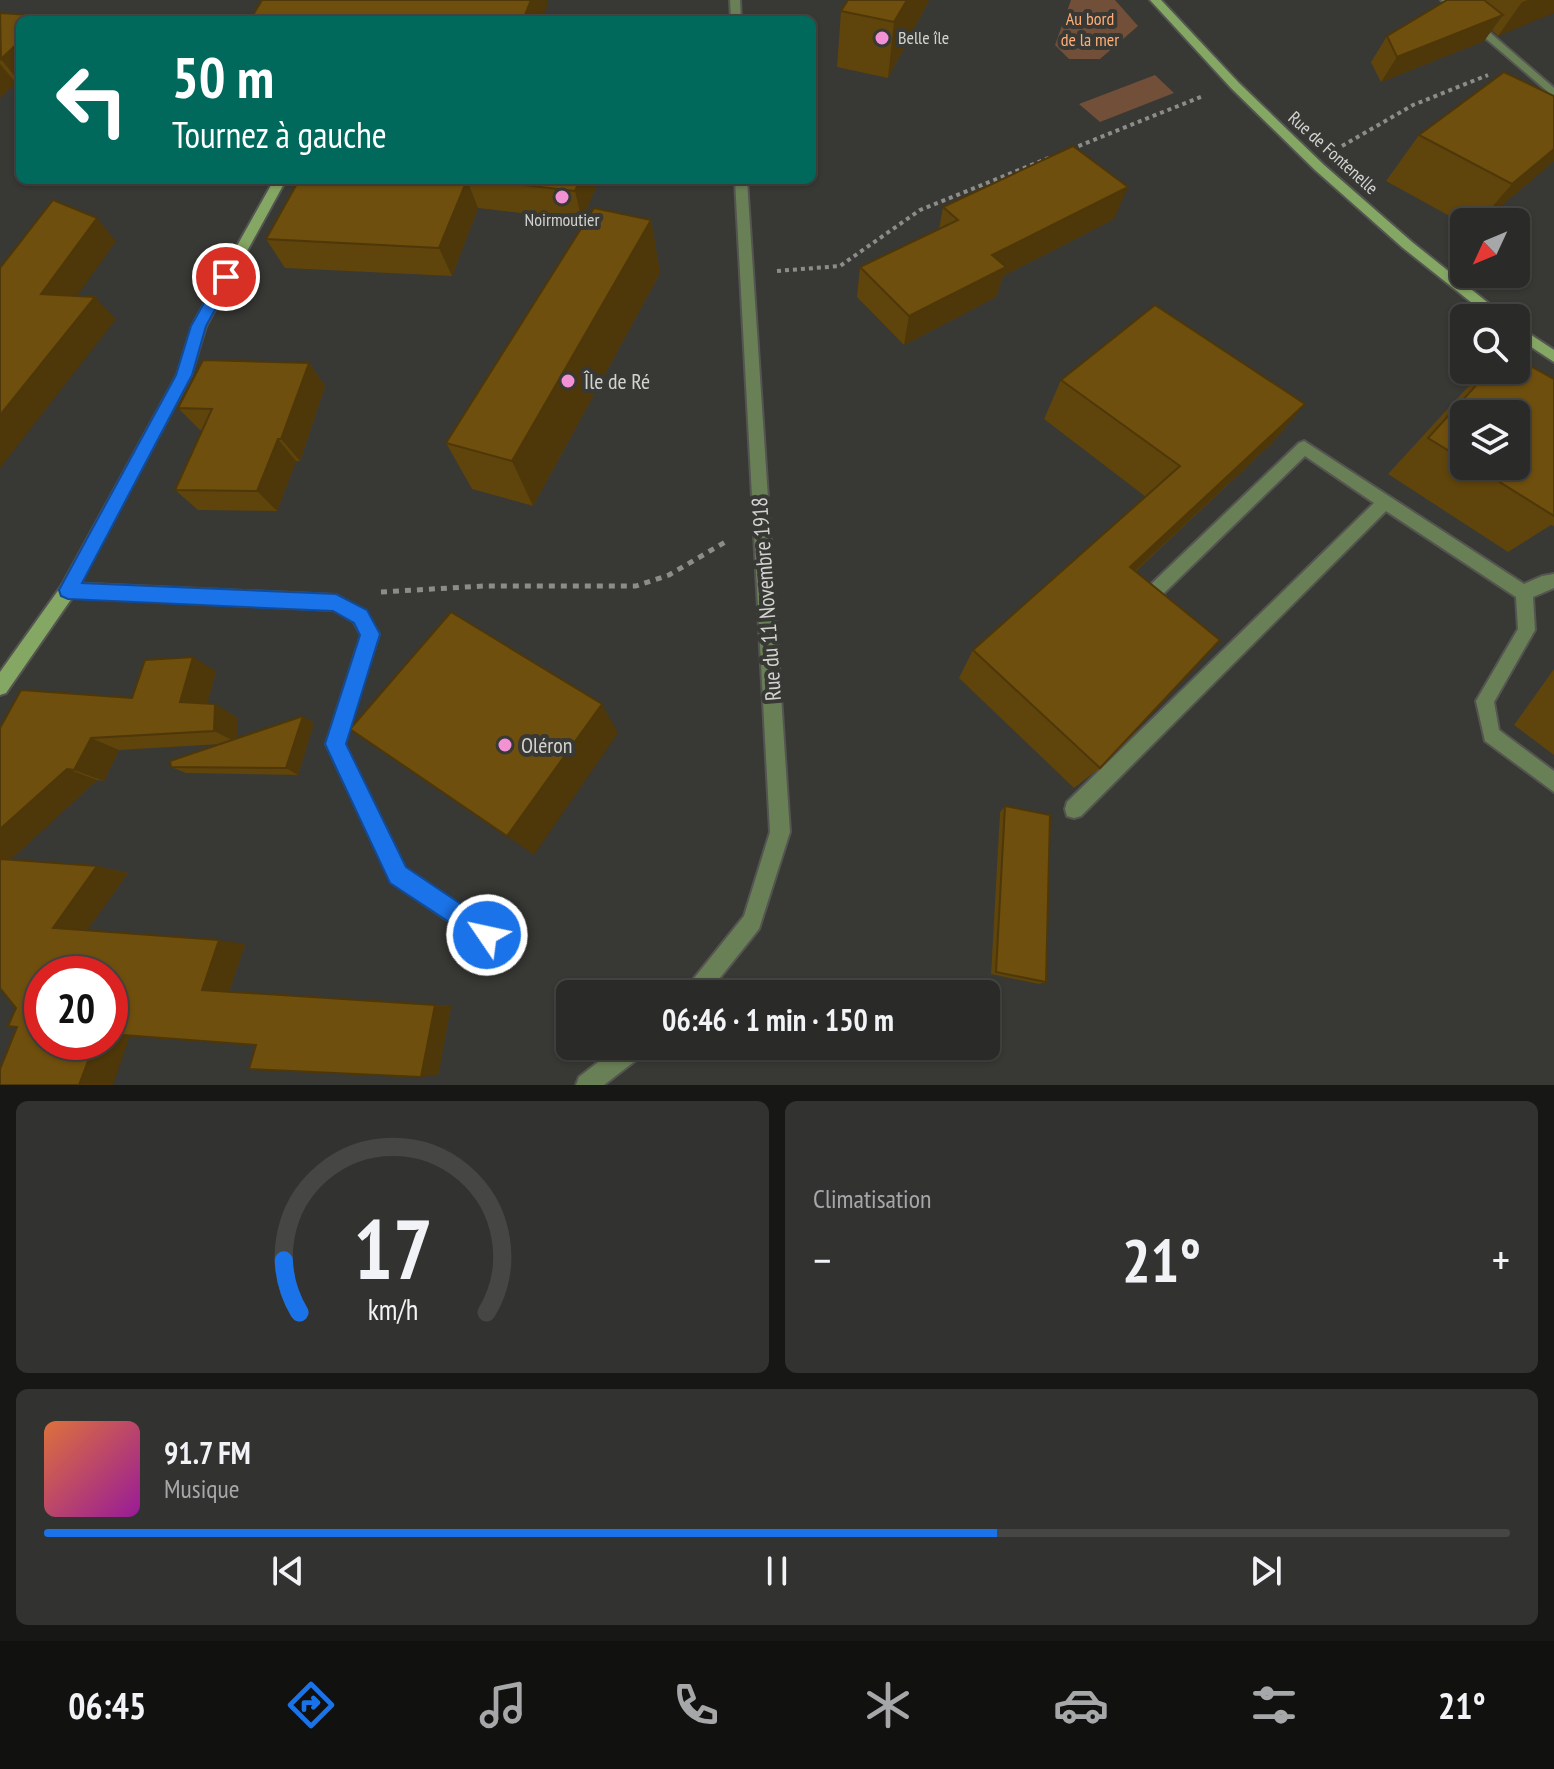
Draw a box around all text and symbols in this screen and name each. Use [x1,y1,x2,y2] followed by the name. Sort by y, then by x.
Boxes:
[1061,7,1119,51] park label: Au bord de la mer
[898,26,949,49] place label: Belle île
[873,29,891,47] marker: Belle île
[172,41,274,113] text: 50 m
[40,48,144,152] icon: left
[1284,106,1383,199] street label: Rue de Fontenelle
[172,111,387,158] text: Tournez à gauche
[553,188,571,206] marker: Noirmoutier
[525,208,599,231] place label: Noirmoutier
[1450,208,1530,288] north arrow
[1450,208,1530,480] map controls
[192,243,260,311] pin
[204,255,248,299] icon: arrive
[1450,304,1530,384] button: search
[583,367,650,395] place label: Île de Ré
[559,372,577,390] marker: Île de Ré
[1450,400,1530,480] button: layers
[745,496,787,702] street label: Rue du 11 Novembre 1918
[521,731,572,759] place label: Oléron
[496,736,514,754] marker: Oléron
[445,893,529,977] position arrow
[24,956,128,1060] speed limit sign: 20
[662,1000,894,1039] text: 06:46 · 1 min · 150 m
[813,1182,931,1215] text: Climatisation
[353,1194,432,1302] text: 17
[1122,1221,1201,1299] text: 21°
[813,1231,831,1288] text: −
[1492,1231,1510,1288] text: +
[367,1291,418,1328] text: km/h
[164,1433,251,1472] text: 91.7 FM
[164,1472,240,1505] text: Musique
[266,1549,310,1593] icon: previous
[755,1549,799,1593] icon: pause
[1244,1549,1288,1593] icon: next
[283,1677,339,1733] icon: directions
[475,1677,531,1733] icon: music
[668,1677,724,1733] icon: phone
[860,1677,916,1733] icon: climate
[1053,1677,1109,1733] icon: car
[1246,1677,1302,1733] icon: filters
[68,1682,146,1729] text: 06:45
[1438,1682,1486,1729] text: 21°

